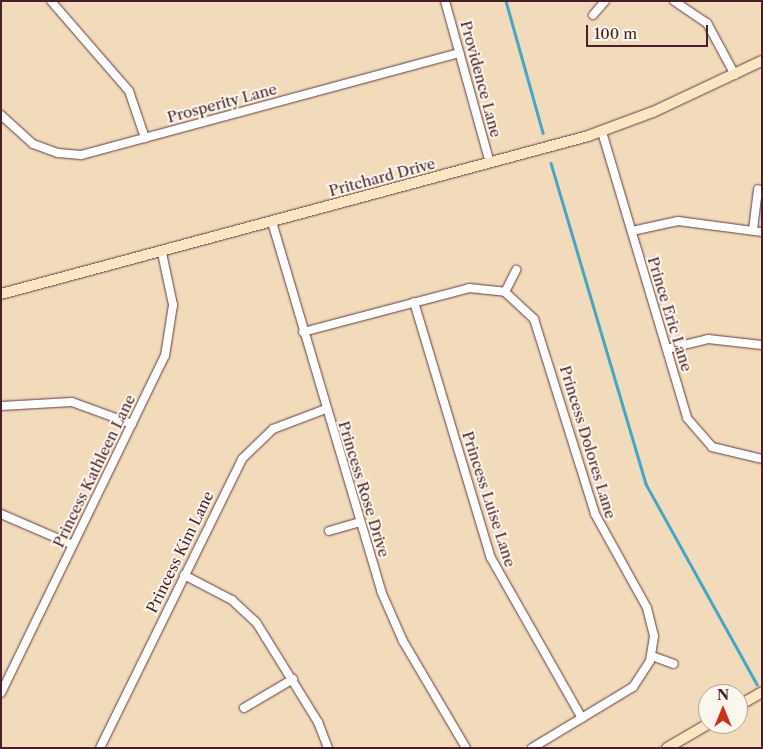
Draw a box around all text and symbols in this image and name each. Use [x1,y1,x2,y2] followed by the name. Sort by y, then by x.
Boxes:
[588,15,710,47] scale bar
[457,19,505,139] street label: Providence Lane
[594,24,637,43] text: 100 m
[165,80,279,126] street label: Prosperity Lane
[327,154,437,200] street label: Pritchard Drive
[644,254,696,374] street label: Prince Eric Lane
[556,363,620,521] street label: Princess Dolores Lane
[49,392,139,550] street label: Princess Kathleen Lane
[335,419,393,559] street label: Princess Rose Drive
[459,429,519,569] street label: Princess Luise Lane
[143,488,217,616] street label: Princess Kim Lane
[698,684,748,734] north arrow
[717,686,729,704] text: N

